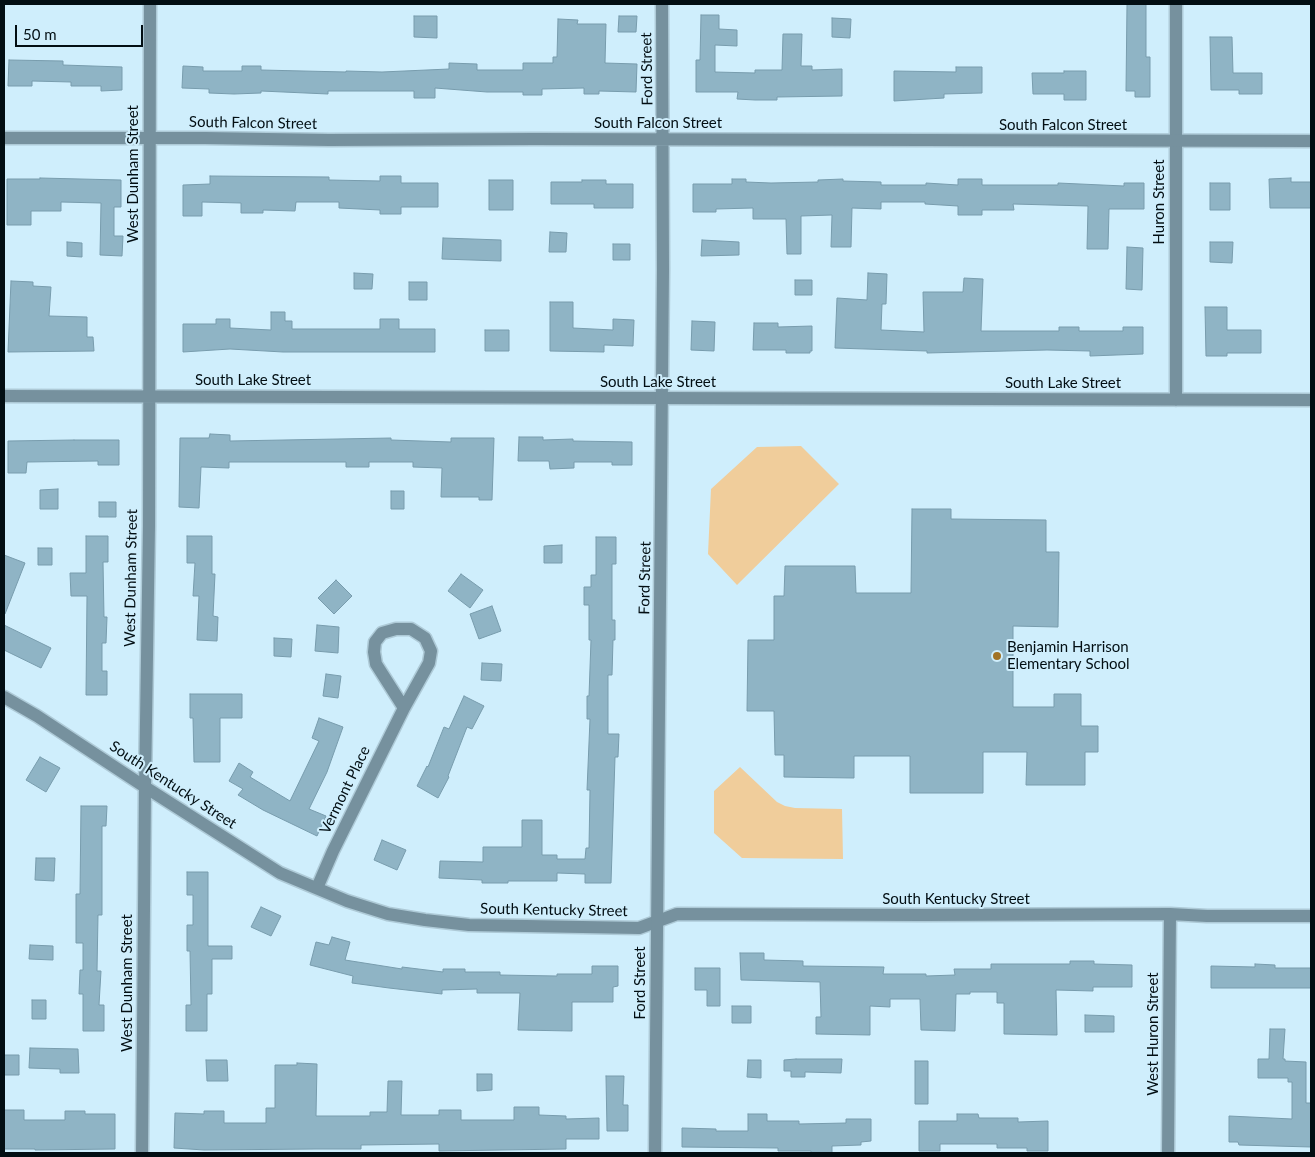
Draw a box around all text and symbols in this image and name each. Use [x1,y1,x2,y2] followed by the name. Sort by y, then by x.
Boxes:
[18,15,145,47] scale bar
[23,25,57,43] text: 50 m
[637,32,657,106] street label: Ford Street
[124,105,142,243] street label: West Dunham Street
[189,113,317,133] street label: South Falcon Street
[594,114,722,132] street label: South Falcon Street
[999,116,1127,134] street label: South Falcon Street
[1150,159,1168,245] street label: Huron Street
[195,371,311,389] street label: South Lake Street
[600,373,716,391] street label: South Lake Street
[1005,374,1121,392] street label: South Lake Street
[121,509,141,647] street label: West Dunham Street
[635,541,655,615] street label: Ford Street
[1007,638,1130,673] place label: Benjamin Harrison Elementary School
[991,650,1003,662] marker: Benjamin Harrison Elementary School
[106,737,240,833] street label: South Kentucky Street
[316,743,374,837] street label: Vermont Place
[882,890,1030,908] street label: South Kentucky Street
[480,900,628,920] street label: South Kentucky Street
[118,914,136,1052] street label: West Dunham Street
[631,946,649,1020] street label: Ford Street
[1144,972,1162,1096] street label: West Huron Street

